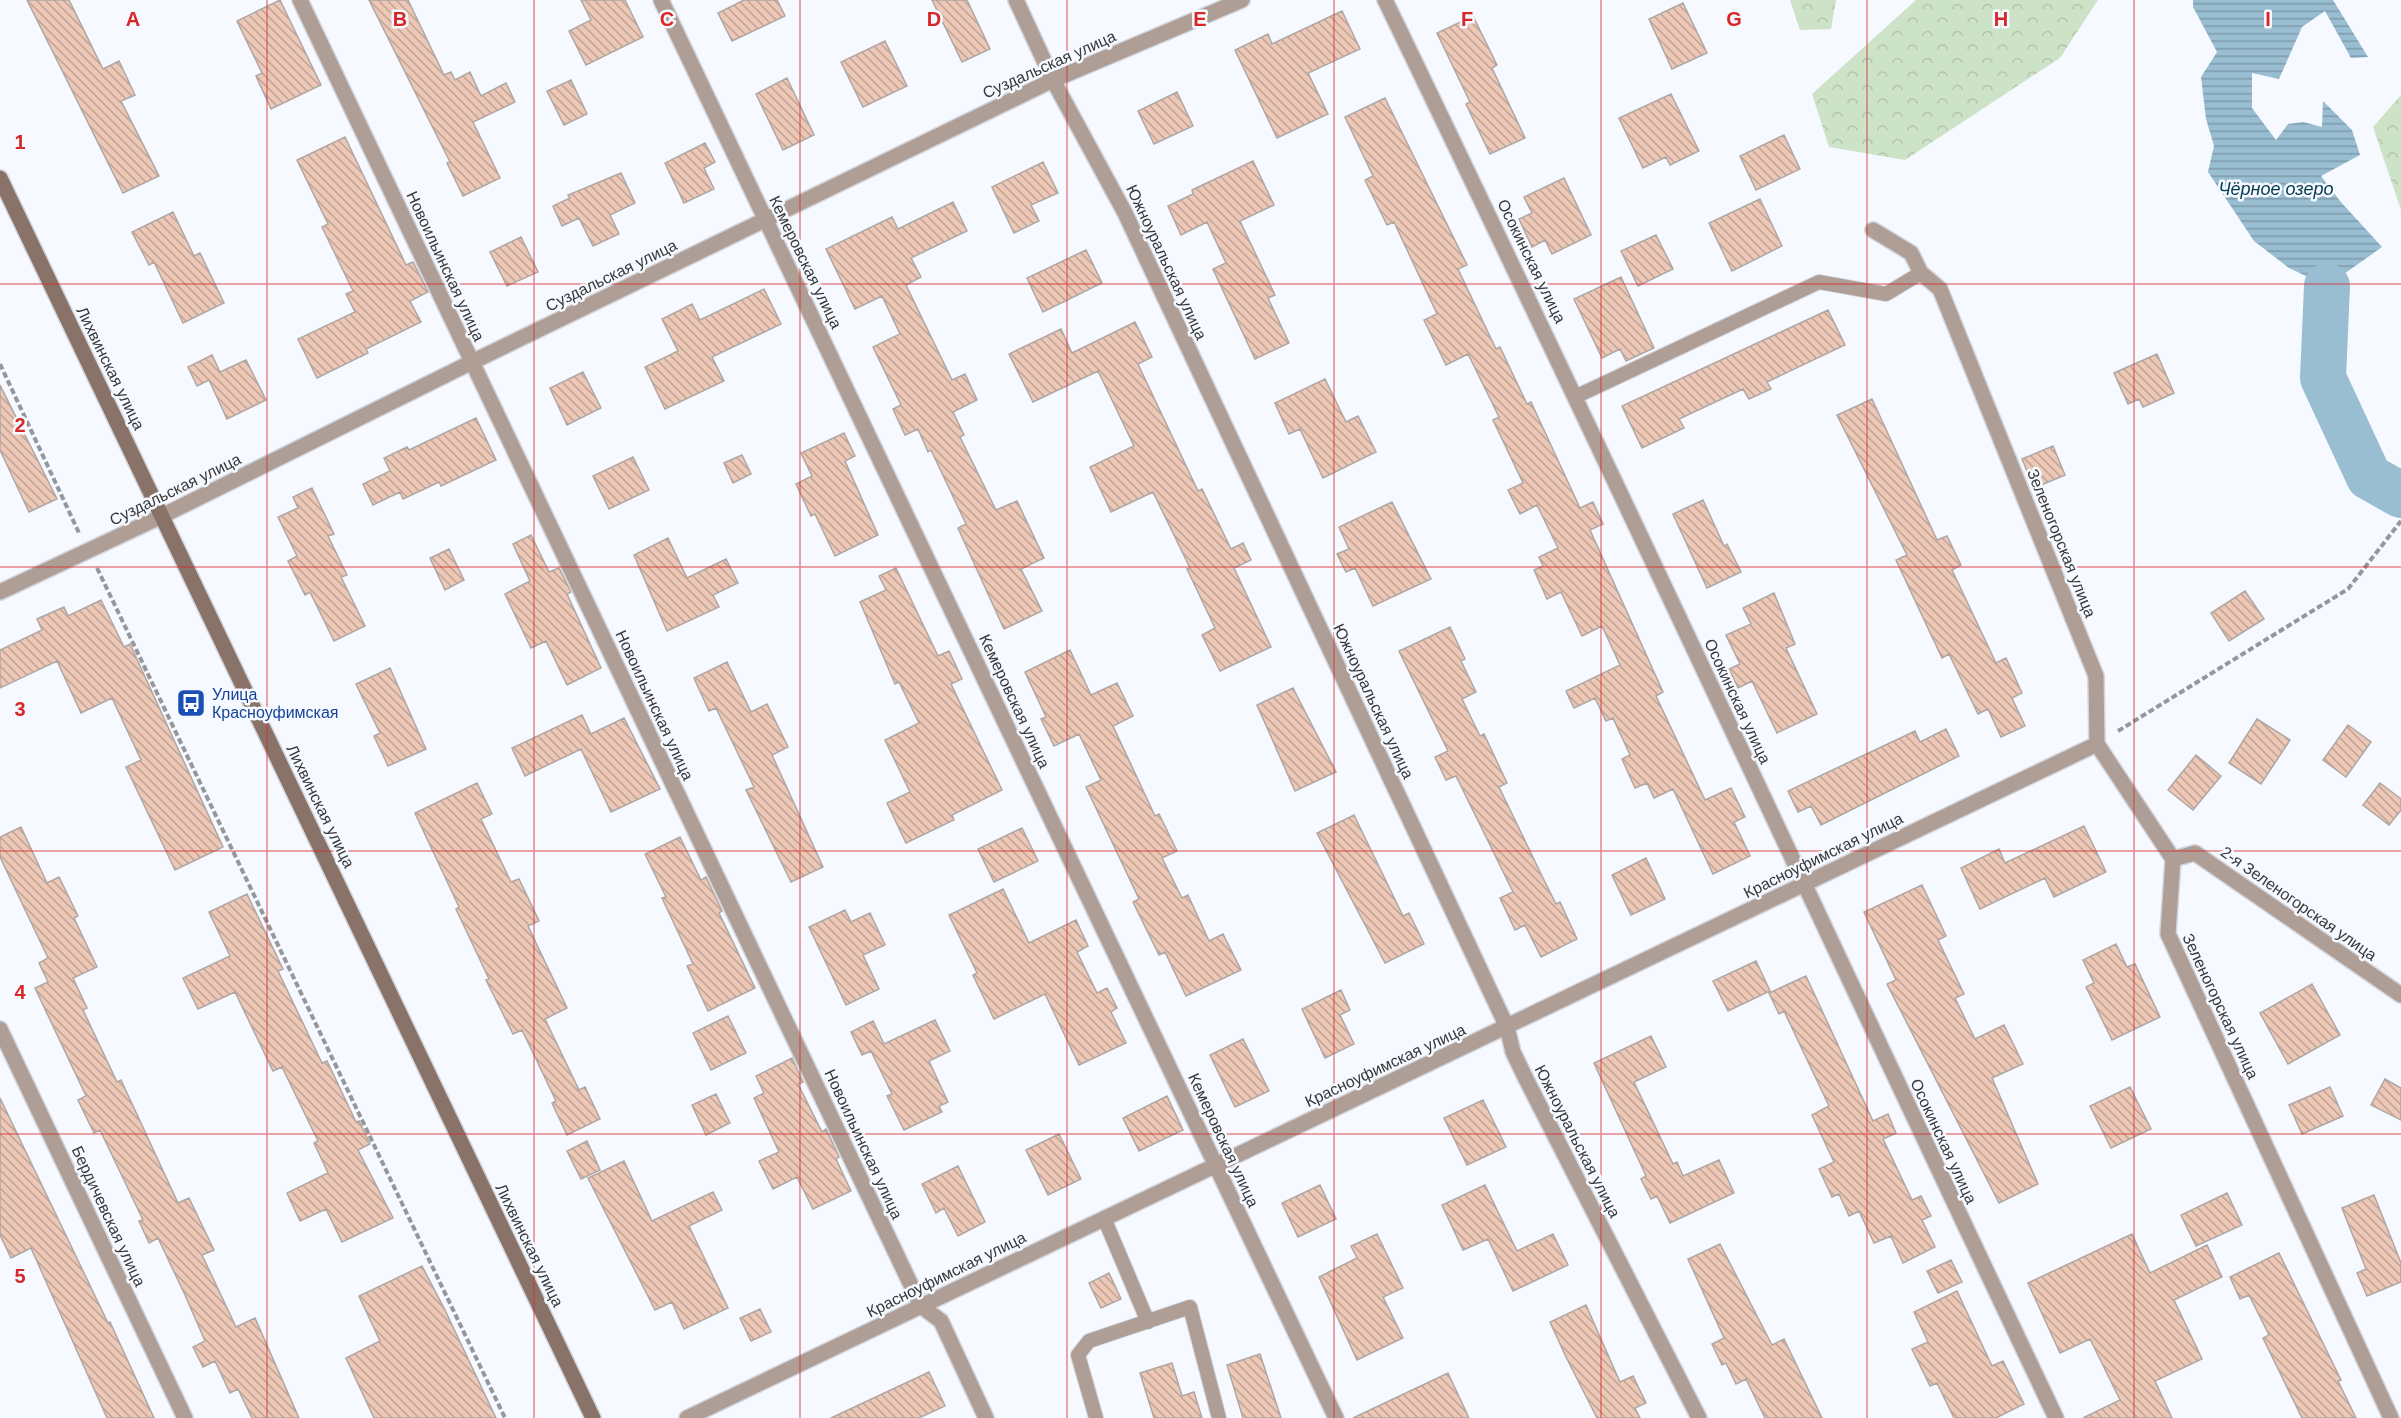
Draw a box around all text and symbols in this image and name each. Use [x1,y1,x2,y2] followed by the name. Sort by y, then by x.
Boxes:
[126,8,140,30] text: A
[393,8,407,30] text: B
[660,8,674,30] text: C
[927,8,941,30] text: D
[1193,8,1207,30] text: E
[1461,8,1473,30] text: F
[1726,8,1742,30] text: G
[1994,8,2008,30] text: H
[2265,8,2271,30] text: I
[980,27,1118,101] street label: Суздальская улица
[14,131,26,153] text: 1
[2218,179,2334,199] water label: Чёрное озеро
[1123,182,1210,342] street label: Южноуральская улица
[403,189,488,344] street label: Новоильинская улица
[766,193,845,331] street label: Кемеровская улица
[1494,197,1569,326] street label: Осокинская улица
[543,236,680,315] street label: Суздальская улица
[73,304,148,433] street label: Лихвинская улица
[14,414,26,436] text: 2
[107,450,244,529] street label: Суздальская улица
[2024,466,2099,620] street label: Зеленогорская улица
[1330,621,1417,781] street label: Южноуральская улица
[612,628,697,783] street label: Новоильинская улица
[976,632,1053,771] street label: Кемеровская улица
[1701,636,1774,766] street label: Осокинская улица
[212,686,339,721] place label: Улица Красноуфимская
[175,687,207,719] bus stop icon: Улица Красноуфимская
[14,698,26,720] text: 3
[283,742,358,871] street label: Лихвинская улица
[1741,809,1906,901] street label: Красноуфимская улица
[2218,843,2380,964] street label: 2-я Зеленогорская улица
[2179,931,2262,1082] street label: Зеленогорская улица
[14,981,26,1003] text: 4
[1302,1021,1468,1110] street label: Красноуфимская улица
[1532,1062,1624,1220] street label: Южноуральская улица
[821,1067,906,1222] street label: Новоильинская улица
[1185,1071,1262,1210] street label: Кемеровская улица
[1907,1076,1980,1206] street label: Осокинская улица
[68,1143,149,1289] street label: Бердичевская улица
[492,1181,567,1310] street label: Лихвинская улица
[864,1228,1029,1320] street label: Красноуфимская улица
[14,1265,26,1287] text: 5

